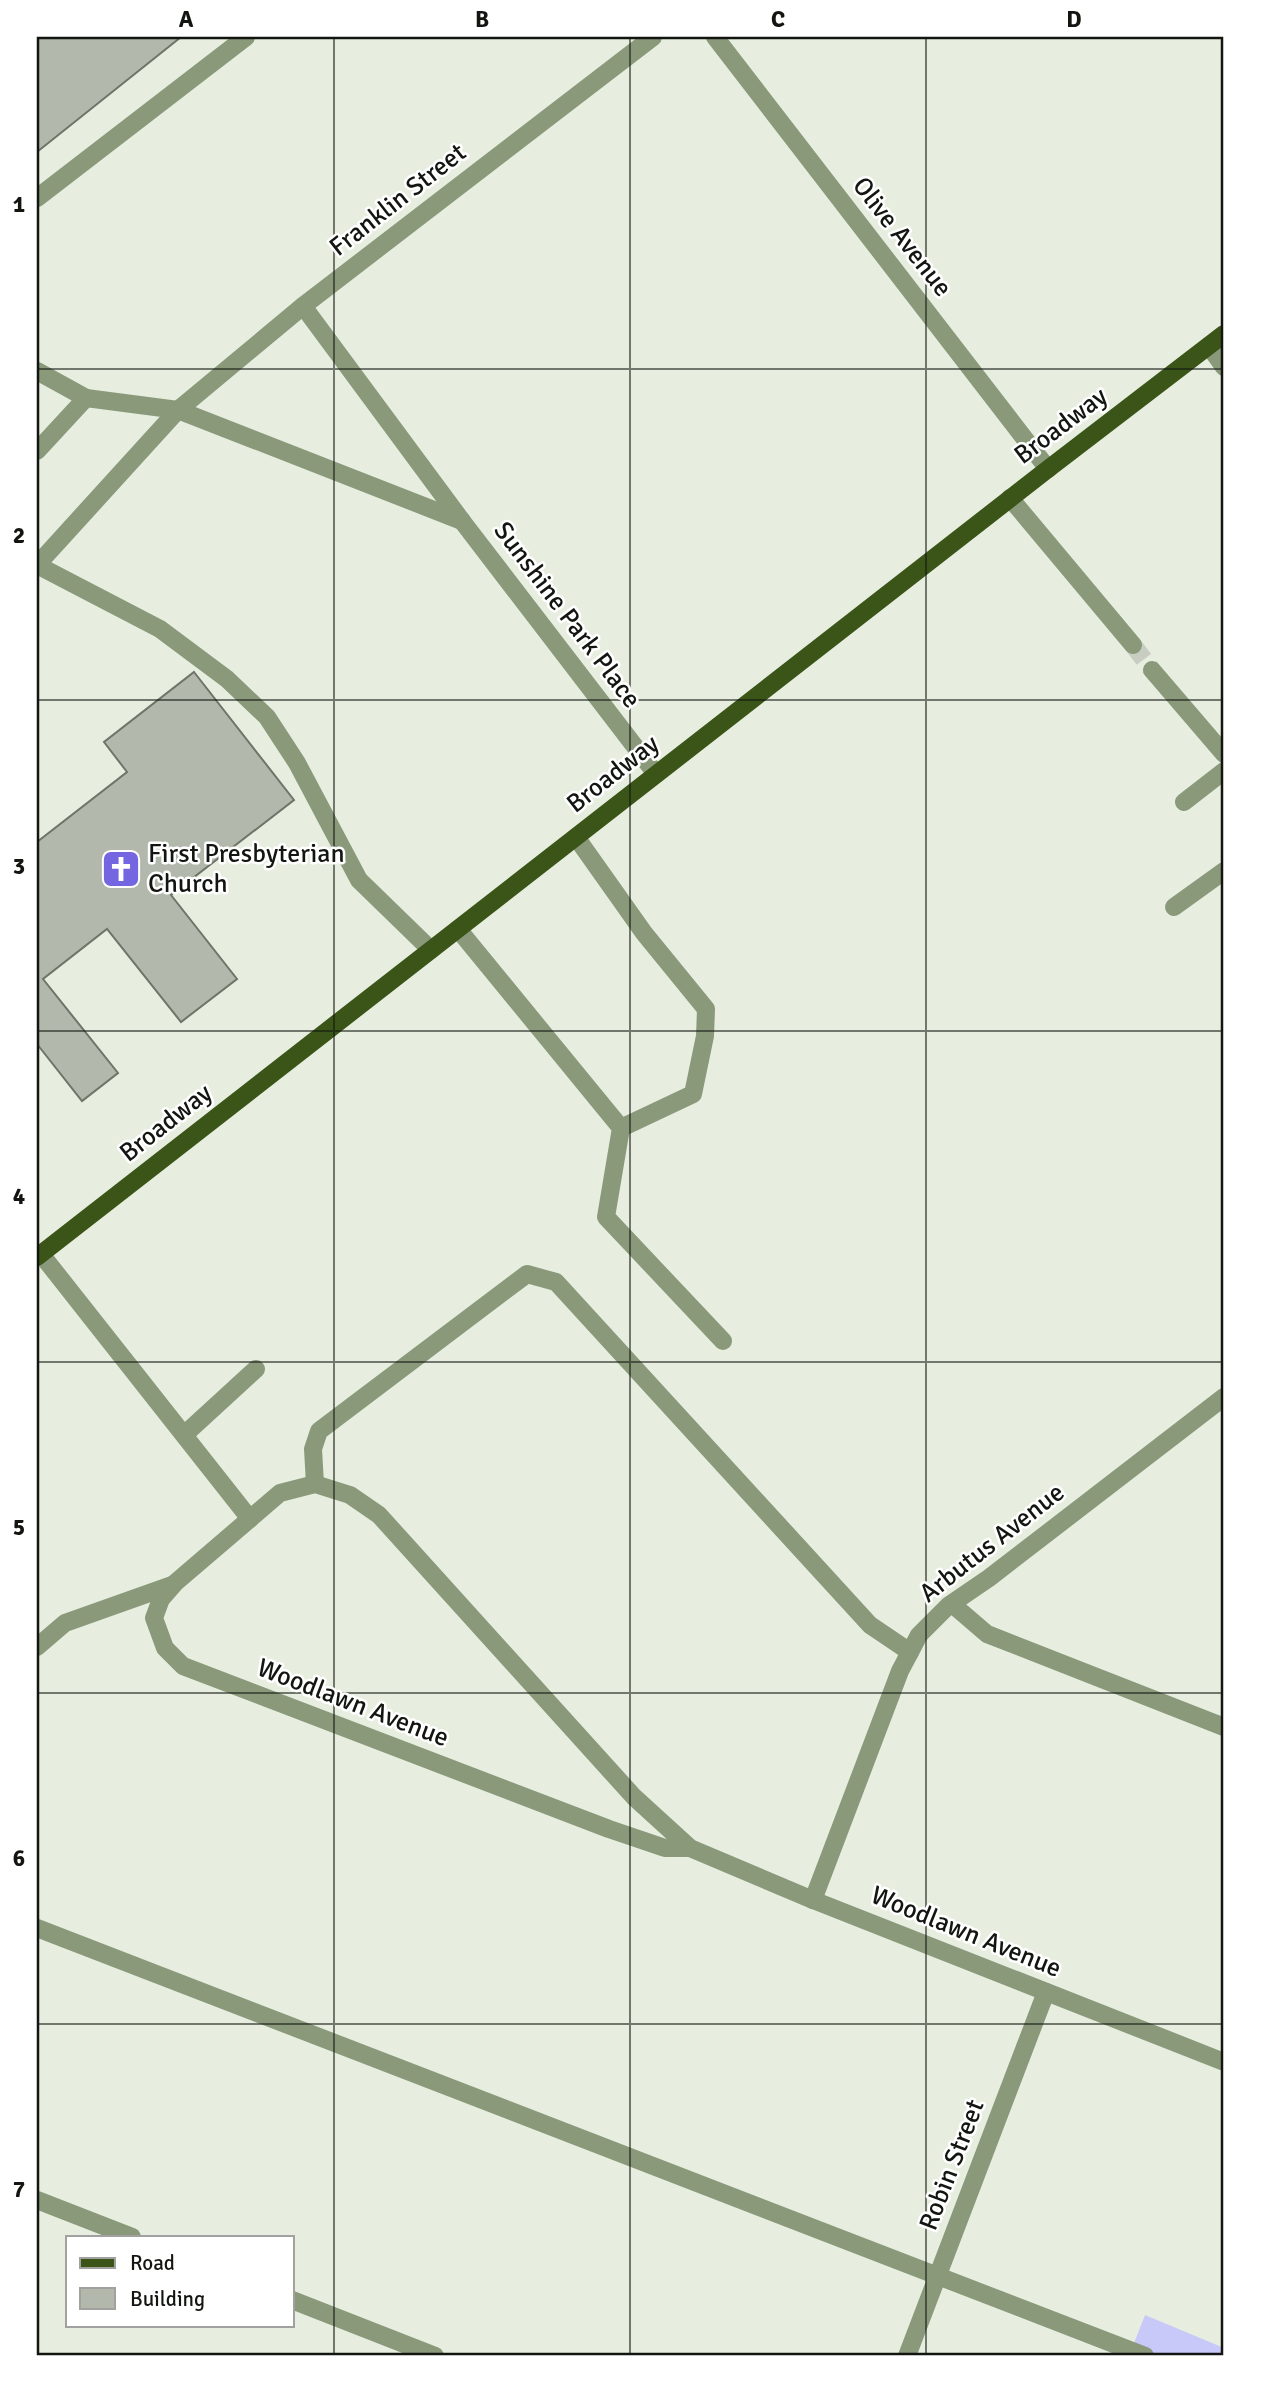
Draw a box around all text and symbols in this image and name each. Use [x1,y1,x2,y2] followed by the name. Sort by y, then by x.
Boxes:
[179,5,194,34] text: A
[475,5,489,34] text: B
[771,5,785,34] text: C
[1066,5,1082,34] text: D
[323,137,473,263] street label: Franklin Street
[845,171,959,303] street label: Olive Avenue
[13,190,25,219] text: 1
[1008,381,1114,471] street label: Broadway
[487,516,647,714] street label: Sunshine Park Place
[13,521,25,550] text: 2
[560,728,666,820] street label: Broadway
[148,838,345,900] place label: First Presbyterian Church
[100,848,142,890] church icon: First Presbyterian Church
[13,852,25,881] text: 3
[113,1077,219,1169] street label: Broadway
[13,1182,25,1211] text: 4
[913,1476,1071,1610] street label: Arbutus Avenue
[13,1513,25,1542] text: 5
[253,1652,453,1754] street label: Woodlawn Avenue
[13,1844,25,1873] text: 6
[866,1879,1066,1985] street label: Woodlawn Avenue
[912,2095,992,2235] street label: Robin Street
[13,2175,25,2204] text: 7
[66,2236,294,2326] legend
[130,2250,175,2276] text: Road
[130,2286,205,2312] text: Building

